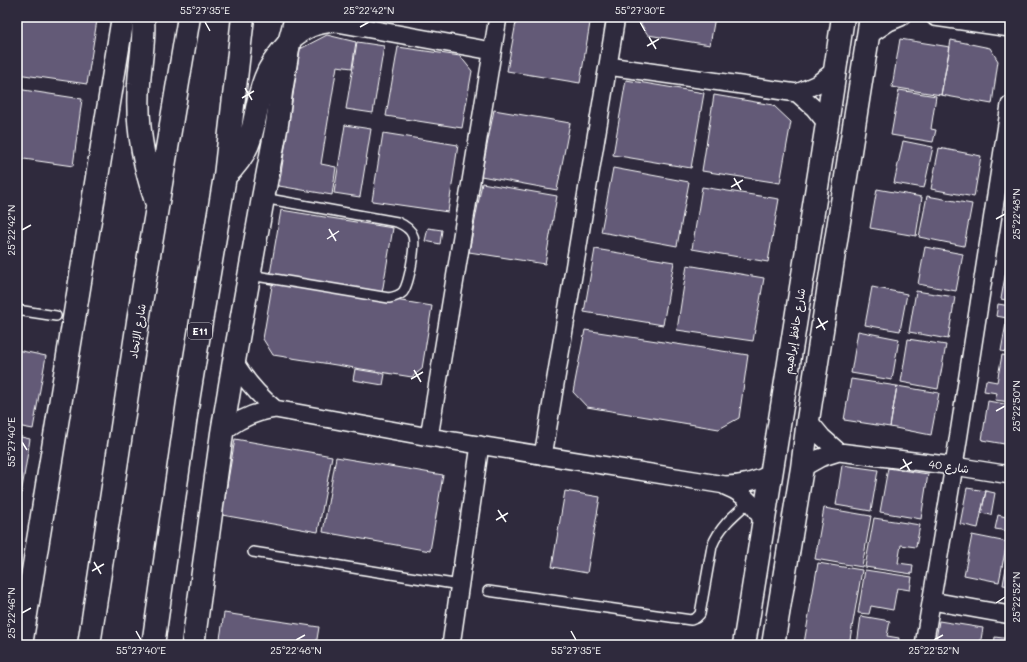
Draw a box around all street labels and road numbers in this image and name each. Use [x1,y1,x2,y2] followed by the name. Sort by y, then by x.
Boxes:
[780,287,810,375] street label: شارع حافظ إبراهيم
[125,303,151,360] street label: شارع الإتحاد
[188,323,212,339] road number: E11
[928,456,970,478] street label: شارع 40

